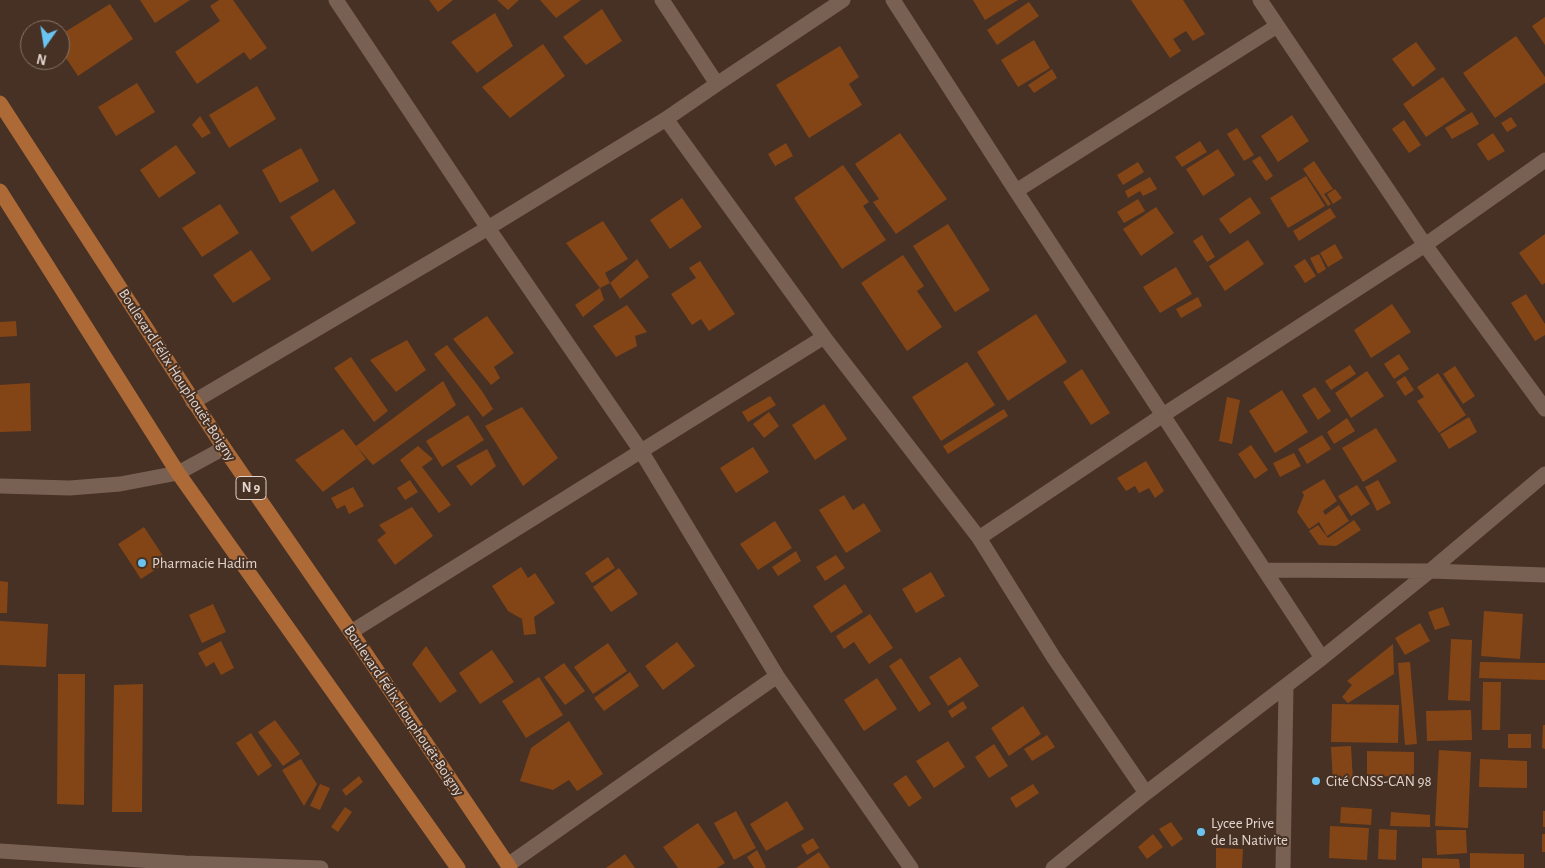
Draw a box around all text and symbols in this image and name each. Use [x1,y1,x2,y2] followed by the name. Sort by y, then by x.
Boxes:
[20,20,70,70] north arrow
[36,51,48,67] text: N
[114,285,240,465] street label: Boulevard Félix Houphouët-Boigny
[236,476,266,499] road number: N 9
[152,554,257,572] place label: Pharmacie Hadim
[136,557,148,569] marker: Pharmacie Hadim
[340,622,468,800] street label: Boulevard Félix Houphouët-Boigny
[1326,772,1432,790] place label: Cité CNSS-CAN 98
[1310,775,1322,787] marker: Cité CNSS-CAN 98
[1211,814,1288,849] place label: Lycee Prive de la Nativite
[1195,826,1207,838] marker: Lycee Prive de la Nativite

